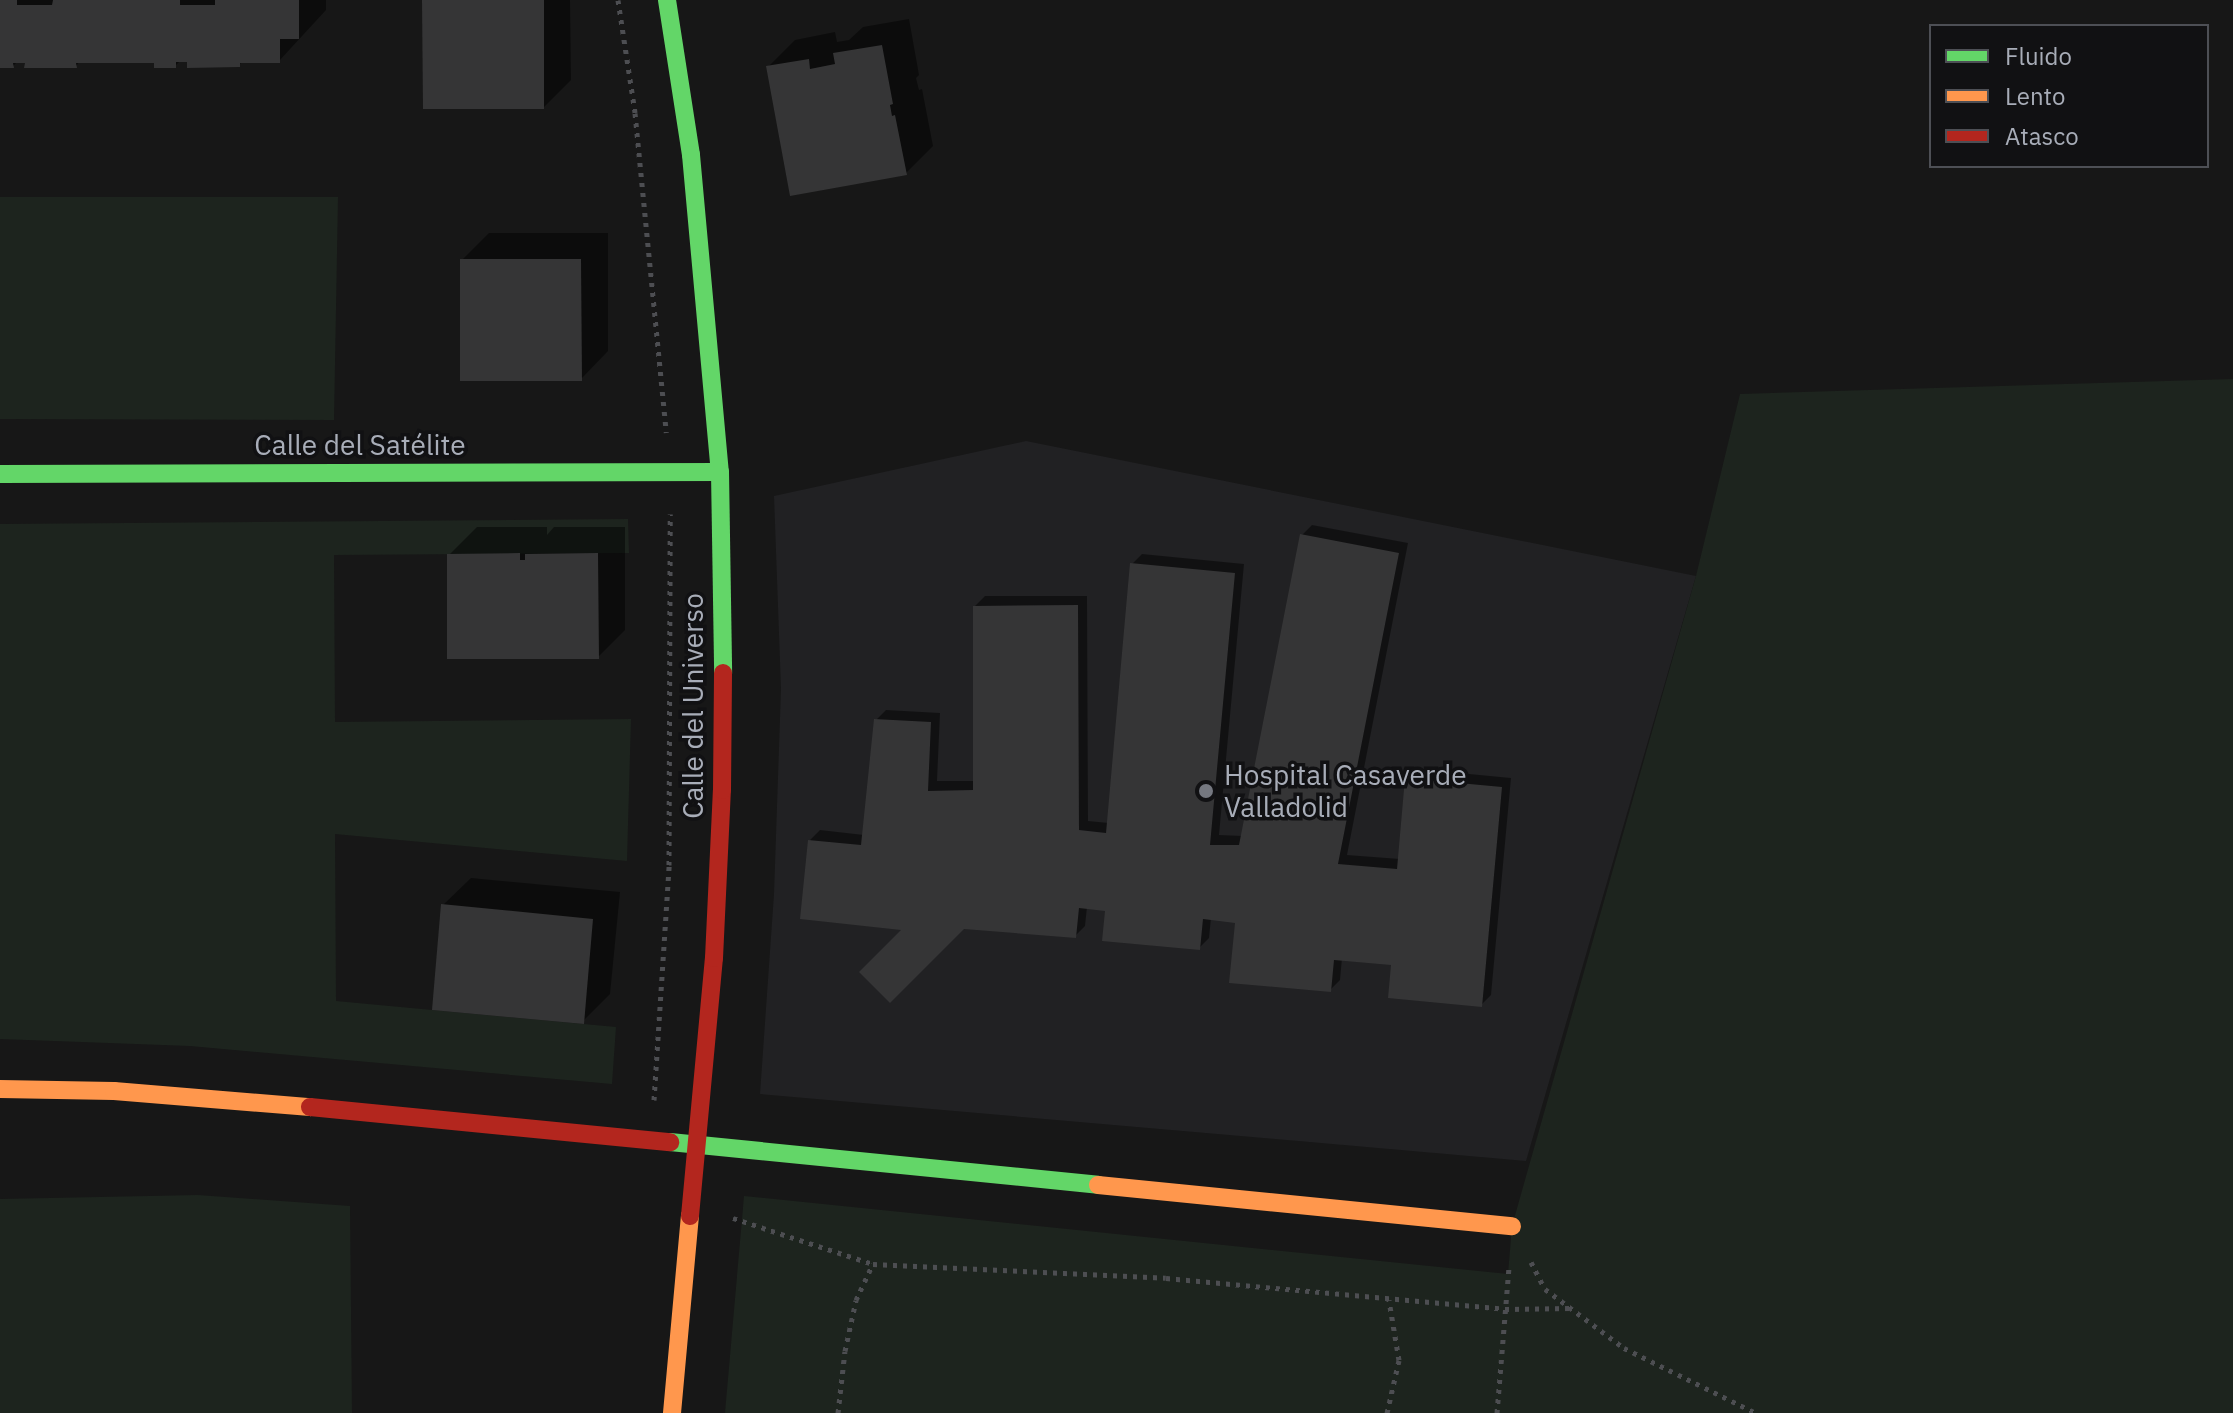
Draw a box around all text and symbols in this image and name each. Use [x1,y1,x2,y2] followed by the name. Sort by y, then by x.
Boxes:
[1929,24,2209,168] legend
[2005,40,2072,72] text: Fluido
[2005,80,2065,112] text: Lento
[2005,120,2079,152] text: Atasco
[254,428,466,462] street label: Calle del Satélite
[676,593,710,819] street label: Calle del Universo
[1224,758,1467,824] place label: Hospital Casaverde Valladolid
[1195,780,1217,802] marker: Hospital Casaverde Valladolid

